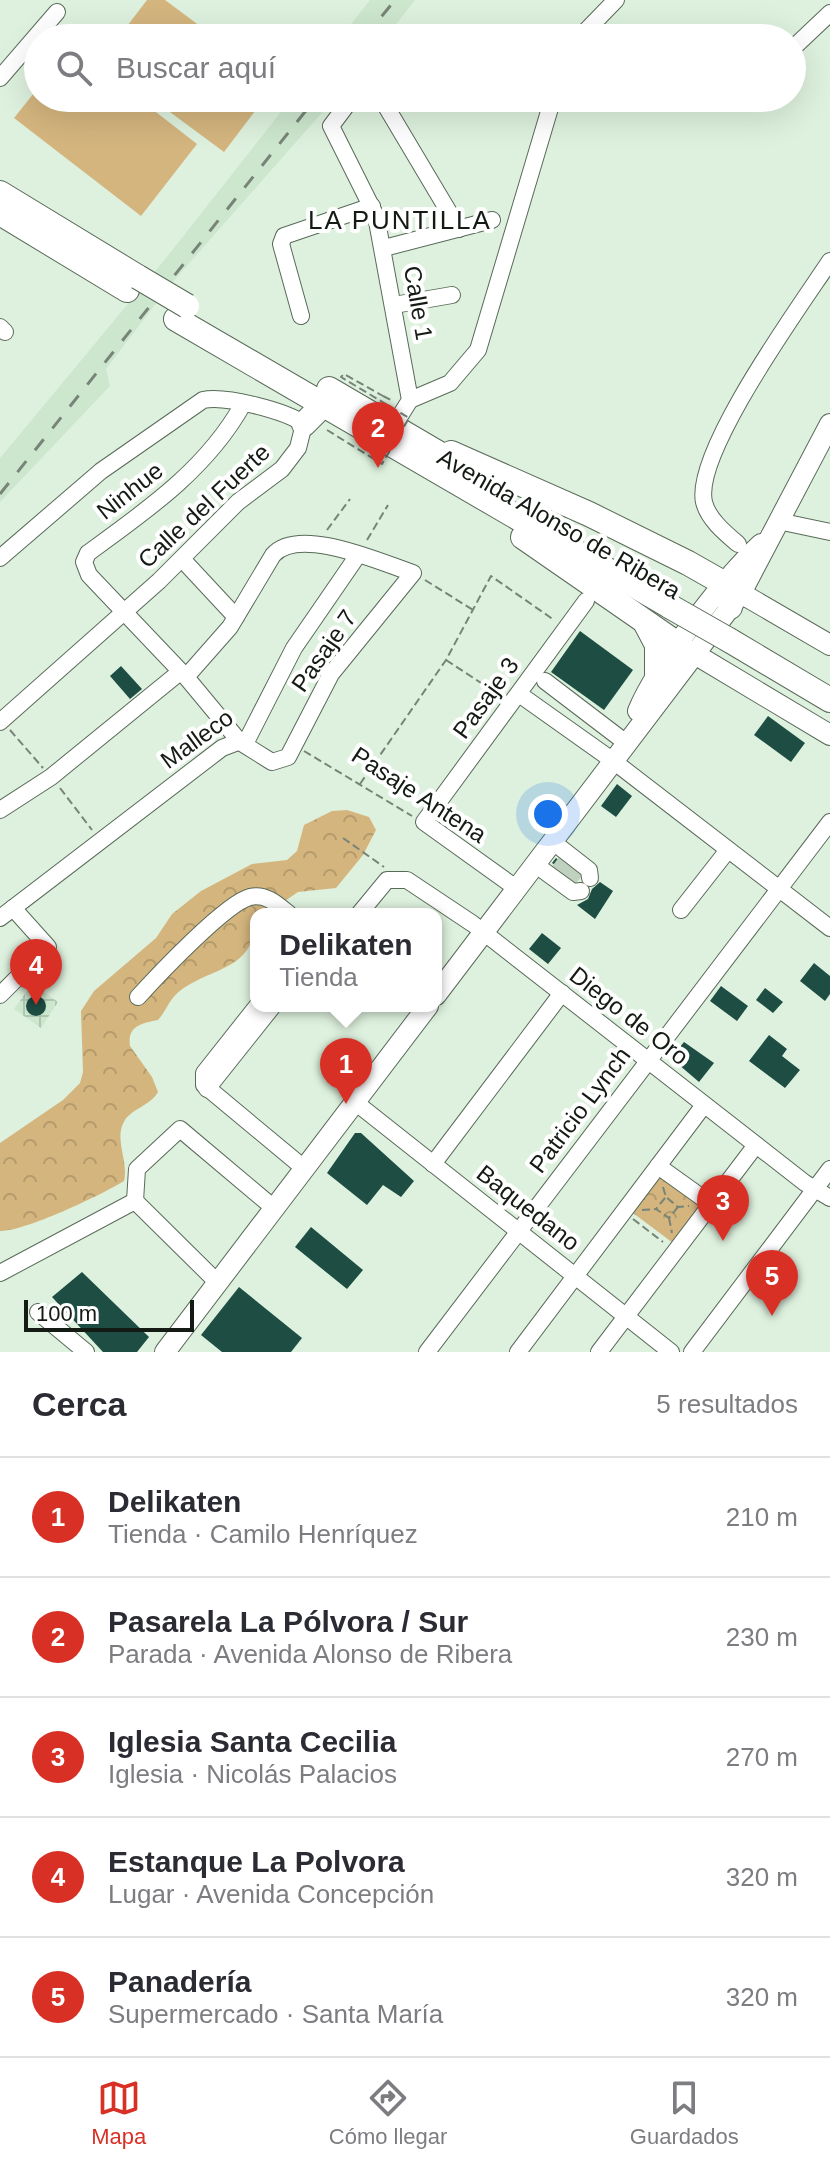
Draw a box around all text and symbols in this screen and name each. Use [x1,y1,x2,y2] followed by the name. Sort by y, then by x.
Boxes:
[24,24,806,112] search box
[52,46,96,90] icon: search
[116,51,276,84] text: Buscar aquí
[308,205,492,235] district label: LA PUNTILLA
[399,264,438,342] street label: Calle 1
[352,402,404,468] pin: 2
[132,438,275,573] street label: Calle del Fuerte
[433,443,686,605] street label: Avenida Alonso de Ribera
[91,457,168,525] street label: Ninhue
[286,605,361,697] street label: Pasaje 7
[447,652,524,743] street label: Pasaje 3
[155,703,238,774] street label: Malleco
[347,741,492,848] street label: Pasaje Antena
[528,794,568,834] your location
[250,908,442,1012] popup
[279,928,413,961] text: Delikaten
[10,939,62,1005] pin: 4
[565,961,694,1070] street label: Diego de Oro
[279,962,358,992] text: Tienda
[320,1038,372,1104] pin: 1
[524,1042,635,1178] street label: Patricio Lynch
[472,1159,585,1256] street label: Baquedano
[697,1175,749,1241] pin: 3
[746,1250,798,1316] pin: 5
[24,1296,194,1332] scale bar
[36,1301,97,1326] text: 100 m
[32,1385,127,1423] text: Cerca
[656,1389,798,1419] text: 5 resultados
[108,1485,241,1518] text: Delikaten
[51,1502,65,1532] text: 1
[726,1502,798,1532] text: 210 m
[108,1519,418,1549] text: Tienda · Camilo Henríquez
[108,1605,468,1638] text: Pasarela La Pólvora / Sur
[51,1622,65,1652] text: 2
[726,1622,798,1652] text: 230 m
[108,1639,512,1669] text: Parada · Avenida Alonso de Ribera
[108,1725,396,1758] text: Iglesia Santa Cecilia
[51,1742,65,1772] text: 3
[726,1742,798,1772] text: 270 m
[108,1759,397,1789] text: Iglesia · Nicolás Palacios
[108,1845,405,1878] text: Estanque La Polvora
[51,1862,65,1892] text: 4
[726,1862,798,1892] text: 320 m
[108,1879,434,1909] text: Lugar · Avenida Concepción
[108,1965,251,1998] text: Panadería
[51,1982,65,2012] text: 5
[726,1982,798,2012] text: 320 m
[108,1999,443,2029] text: Supermercado · Santa María
[91,2076,146,2150] tab: Mapa
[329,2076,447,2150] tab: Cómo llegar
[630,2076,739,2150] tab: Guardados

